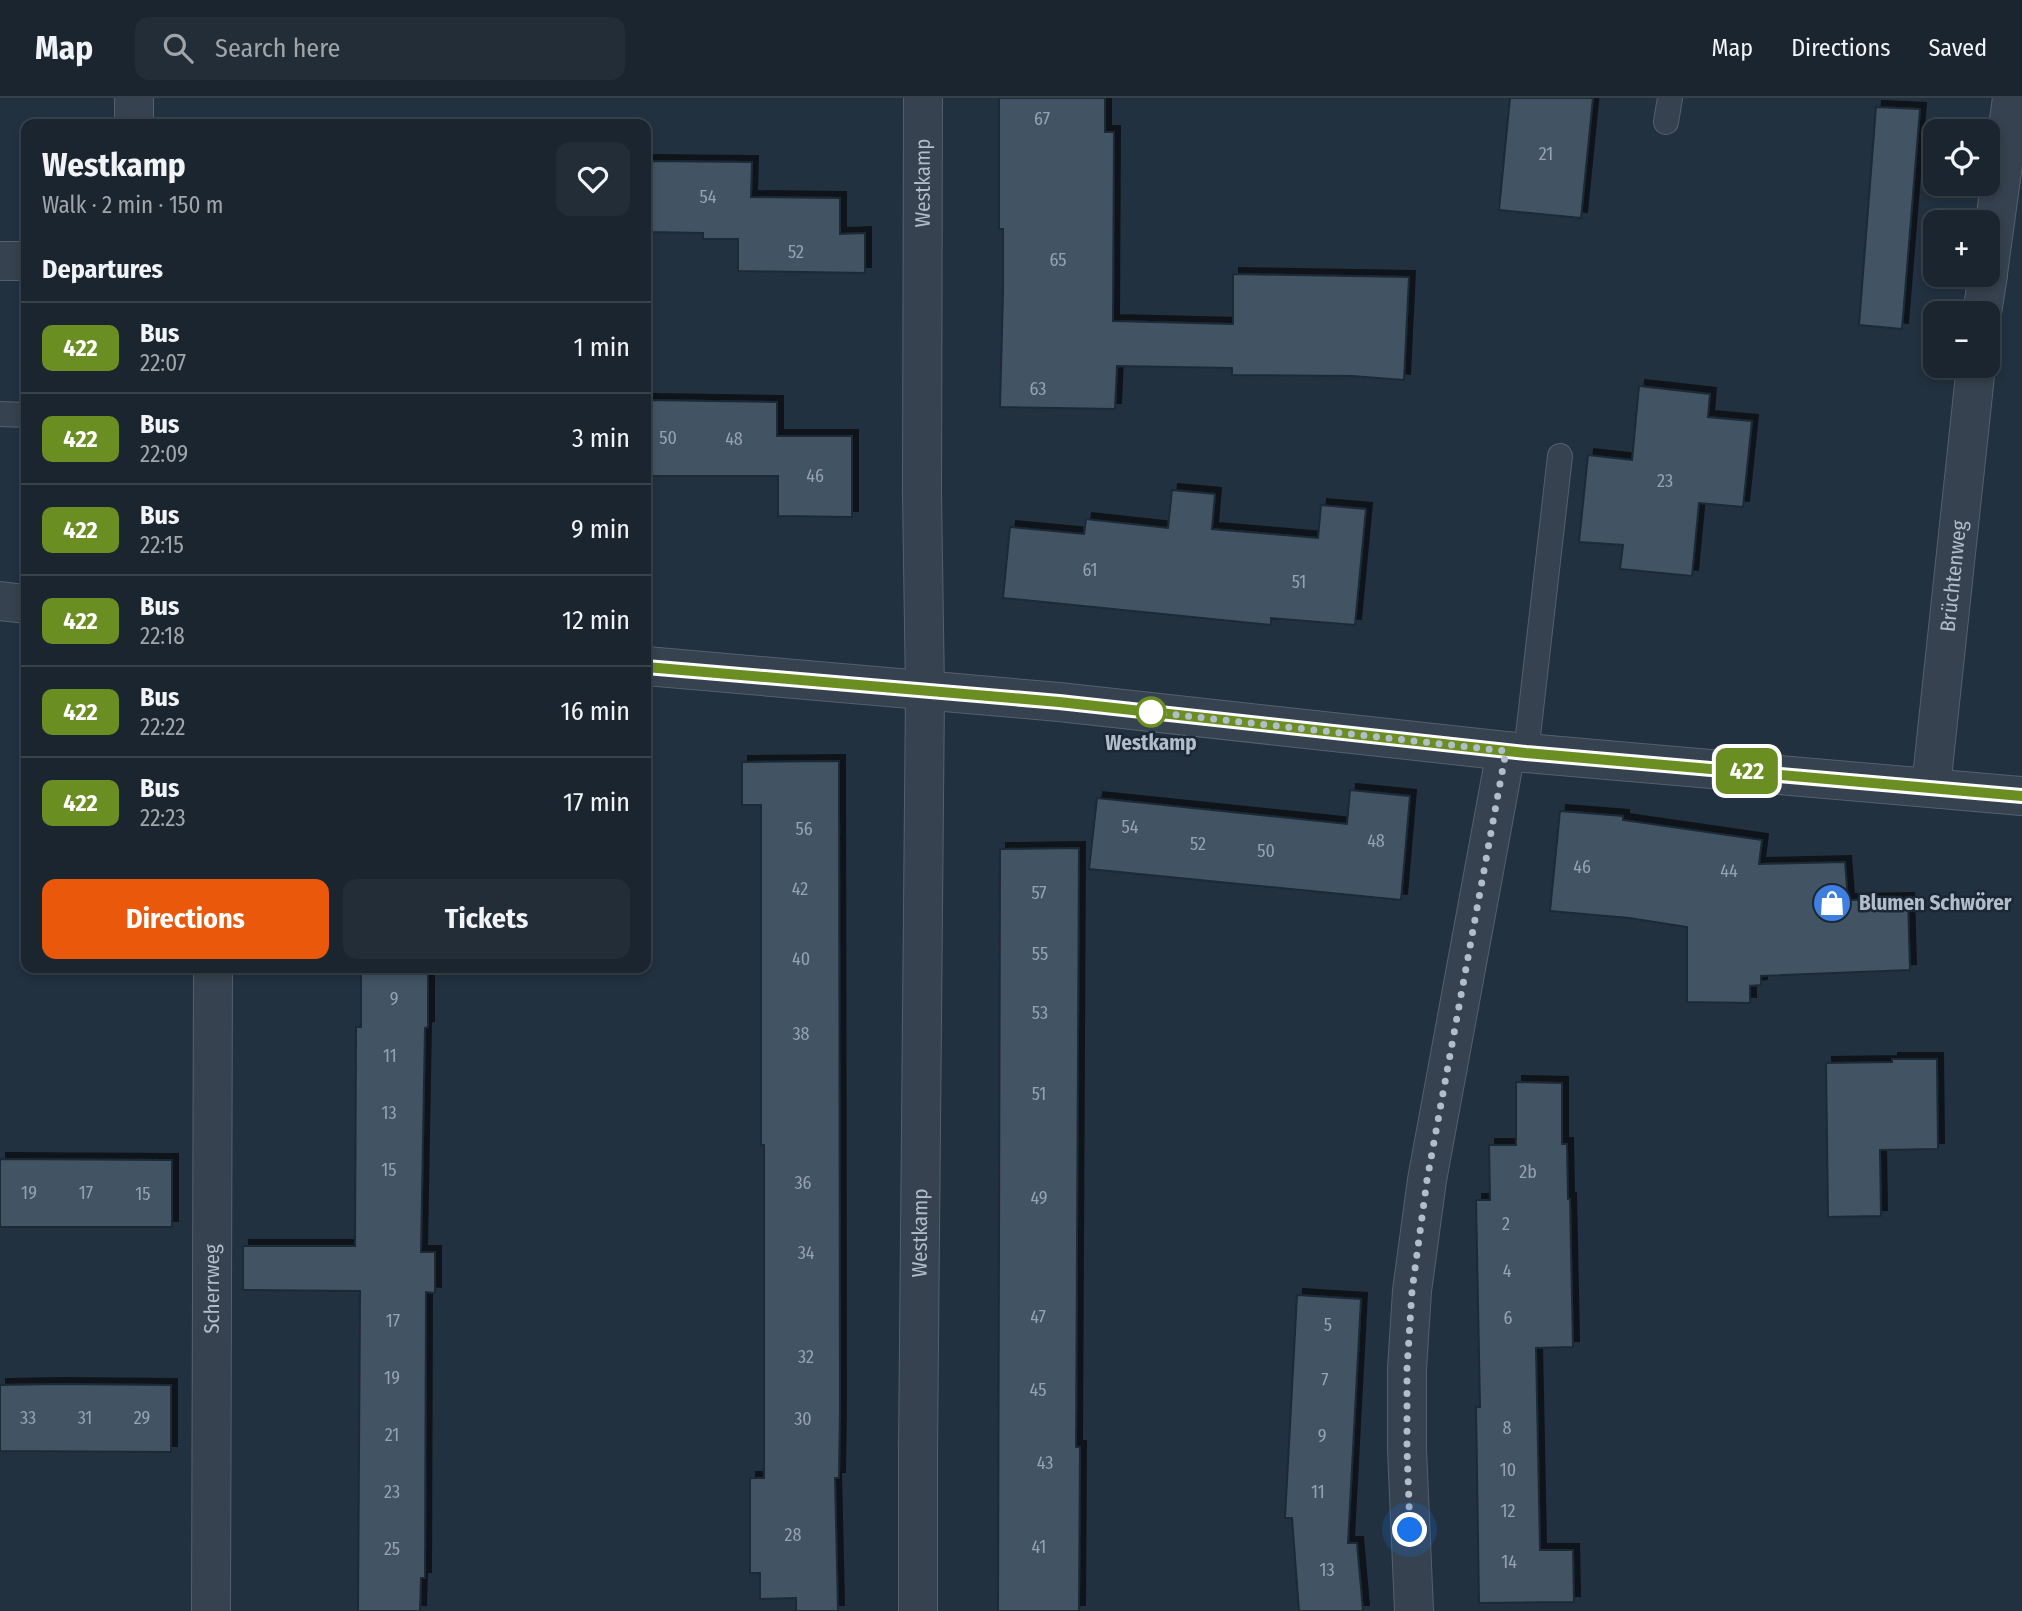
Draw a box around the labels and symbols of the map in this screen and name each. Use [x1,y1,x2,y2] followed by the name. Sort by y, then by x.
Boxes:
[1034,108,1050,130] house number: 67
[910,139,936,228] street label: Westkamp
[1539,143,1553,165] house number: 21
[700,186,717,208] house number: 54
[788,241,804,263] house number: 52
[1049,249,1067,271] house number: 65
[1030,378,1046,400] house number: 63
[659,427,677,449] house number: 50
[725,428,743,450] house number: 48
[806,465,824,487] house number: 46
[1657,470,1673,492] house number: 23
[1935,519,1972,633] street label: Brüchtenweg
[1082,559,1098,581] house number: 61
[1292,571,1306,593] house number: 51
[1136,697,1166,727] marker: Westkamp
[1105,730,1197,756] place label: Westkamp
[1707,748,1787,794] line badge: 422
[1122,816,1139,838] house number: 54
[795,818,813,840] house number: 56
[1367,830,1385,852] house number: 48
[1190,833,1206,855] house number: 52
[1257,840,1275,862] house number: 50
[1573,856,1591,878] house number: 46
[1720,860,1738,882] house number: 44
[792,878,808,900] house number: 42
[1031,882,1047,904] house number: 57
[1811,882,1853,924] shop icon: Blumen Schwörer
[1859,890,2012,916] place label: Blumen Schwörer
[1032,943,1048,965] house number: 55
[792,948,810,970] house number: 40
[390,988,398,1010] house number: 9
[1032,1002,1048,1024] house number: 53
[792,1023,810,1045] house number: 38
[383,1045,397,1067] house number: 11
[1032,1083,1046,1105] house number: 51
[381,1102,397,1124] house number: 13
[381,1159,397,1181] house number: 15
[1519,1161,1537,1183] house number: 2b
[794,1172,812,1194] house number: 36
[21,1182,37,1204] house number: 19
[79,1182,93,1204] house number: 17
[135,1183,151,1205] house number: 15
[1030,1187,1048,1209] house number: 49
[907,1188,933,1278] street label: Westkamp
[1502,1213,1510,1235] house number: 2
[798,1242,815,1264] house number: 34
[199,1244,225,1334] street label: Scherrweg
[1503,1260,1512,1282] house number: 4
[1030,1306,1046,1328] house number: 47
[1504,1307,1513,1329] house number: 6
[386,1310,400,1332] house number: 17
[1324,1314,1332,1336] house number: 5
[798,1346,814,1368] house number: 32
[384,1367,400,1389] house number: 19
[1321,1369,1329,1391] house number: 7
[1030,1379,1046,1401] house number: 45
[20,1407,36,1429] house number: 33
[78,1407,92,1429] house number: 31
[134,1407,150,1429] house number: 29
[794,1408,812,1430] house number: 30
[1503,1417,1512,1439] house number: 8
[385,1424,399,1446] house number: 21
[1318,1425,1326,1447] house number: 9
[1037,1452,1053,1474] house number: 43
[1500,1459,1516,1481] house number: 10
[384,1481,400,1503] house number: 23
[1311,1481,1325,1503] house number: 11
[1501,1500,1516,1522] house number: 12
[1392,1512,1427,1547] your location
[785,1524,801,1546] house number: 28
[1032,1536,1046,1558] house number: 41
[384,1538,400,1560] house number: 25
[1501,1551,1517,1573] house number: 14
[1319,1559,1335,1581] house number: 13

